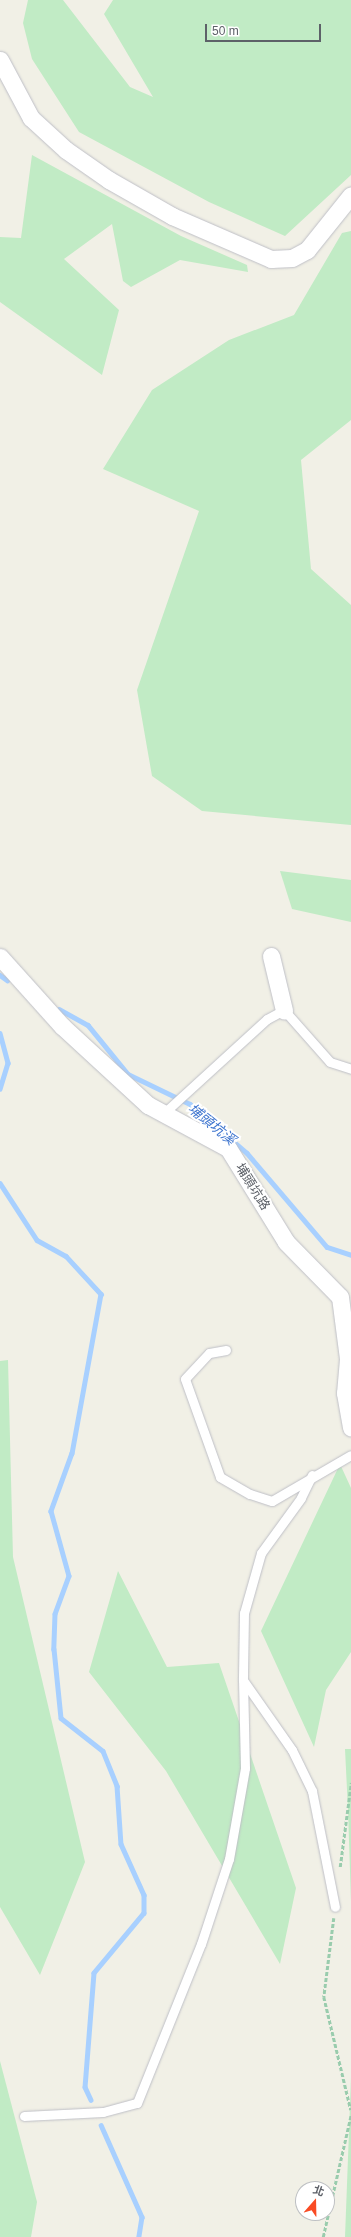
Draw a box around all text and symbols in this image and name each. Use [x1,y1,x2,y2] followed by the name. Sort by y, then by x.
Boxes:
[207,16,323,42] scale bar
[212,24,239,38] text: 50 m
[185,1100,239,1148] water label: 埔頭坑溪
[232,1161,272,1213] street label: 埔頭坑路
[295,2181,335,2221] north arrow
[312,2183,326,2198] text: 北

